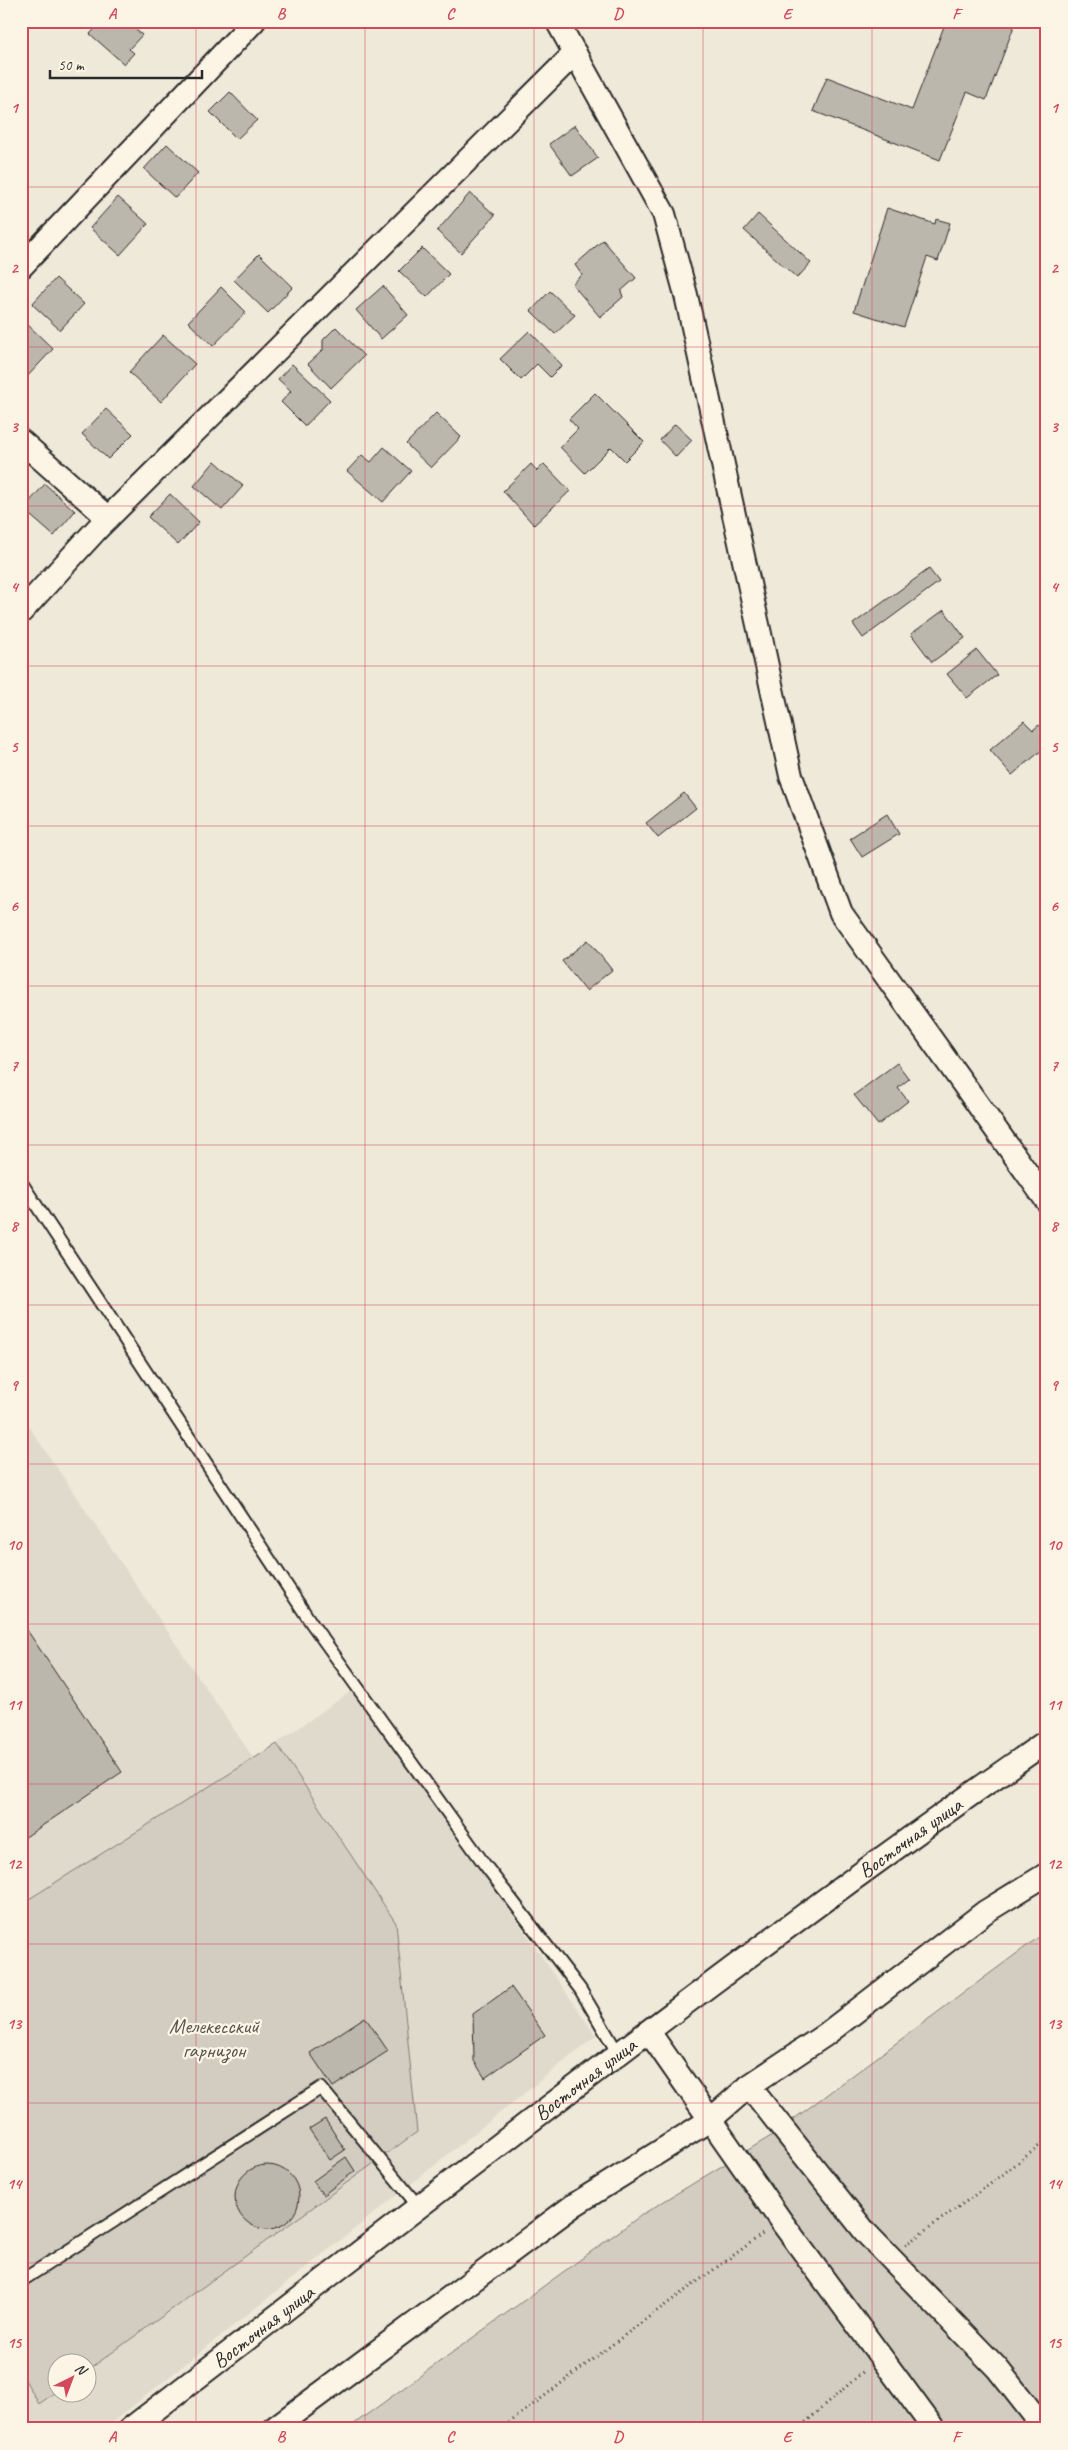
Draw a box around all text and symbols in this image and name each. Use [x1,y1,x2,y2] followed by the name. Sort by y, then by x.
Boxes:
[108,4,118,24] text: A
[277,4,287,24] text: B
[446,4,456,24] text: C
[613,4,624,24] text: D
[783,4,794,24] text: E
[952,4,963,24] text: F
[50,48,202,80] scale bar
[58,56,85,75] text: 50 m
[10,98,19,118] text: 1
[1050,98,1059,118] text: 1
[10,258,19,278] text: 2
[1050,258,1059,278] text: 2
[10,417,19,437] text: 3
[1050,417,1059,437] text: 3
[10,577,19,597] text: 4
[1050,577,1059,597] text: 4
[11,737,20,757] text: 5
[1051,737,1060,757] text: 5
[10,896,19,916] text: 6
[1050,896,1059,916] text: 6
[10,1056,19,1076] text: 7
[1050,1056,1059,1076] text: 7
[10,1216,19,1236] text: 8
[1050,1216,1059,1236] text: 8
[10,1375,19,1395] text: 9
[1050,1375,1059,1395] text: 9
[7,1535,23,1555] text: 10
[1047,1535,1063,1555] text: 10
[7,1695,23,1715] text: 11
[1047,1695,1063,1715] text: 11
[853,1791,969,1884] street label: Восточная улица
[7,1854,23,1874] text: 12
[1047,1854,1063,1874] text: 12
[169,2013,260,2064] park label: Мелекесский гарнизон
[7,2014,23,2034] text: 13
[1047,2014,1063,2034] text: 13
[529,2031,643,2126] street label: Восточная улица
[7,2174,23,2194] text: 14
[1047,2174,1063,2194] text: 14
[207,2278,321,2374] street label: Восточная улица
[7,2333,23,2353] text: 15
[1047,2333,1063,2353] text: 15
[48,2352,98,2402] north arrow
[71,2359,91,2379] text: N
[108,2427,118,2447] text: A
[277,2427,287,2447] text: B
[446,2427,456,2447] text: C
[613,2427,624,2447] text: D
[783,2427,794,2447] text: E
[952,2427,963,2447] text: F

